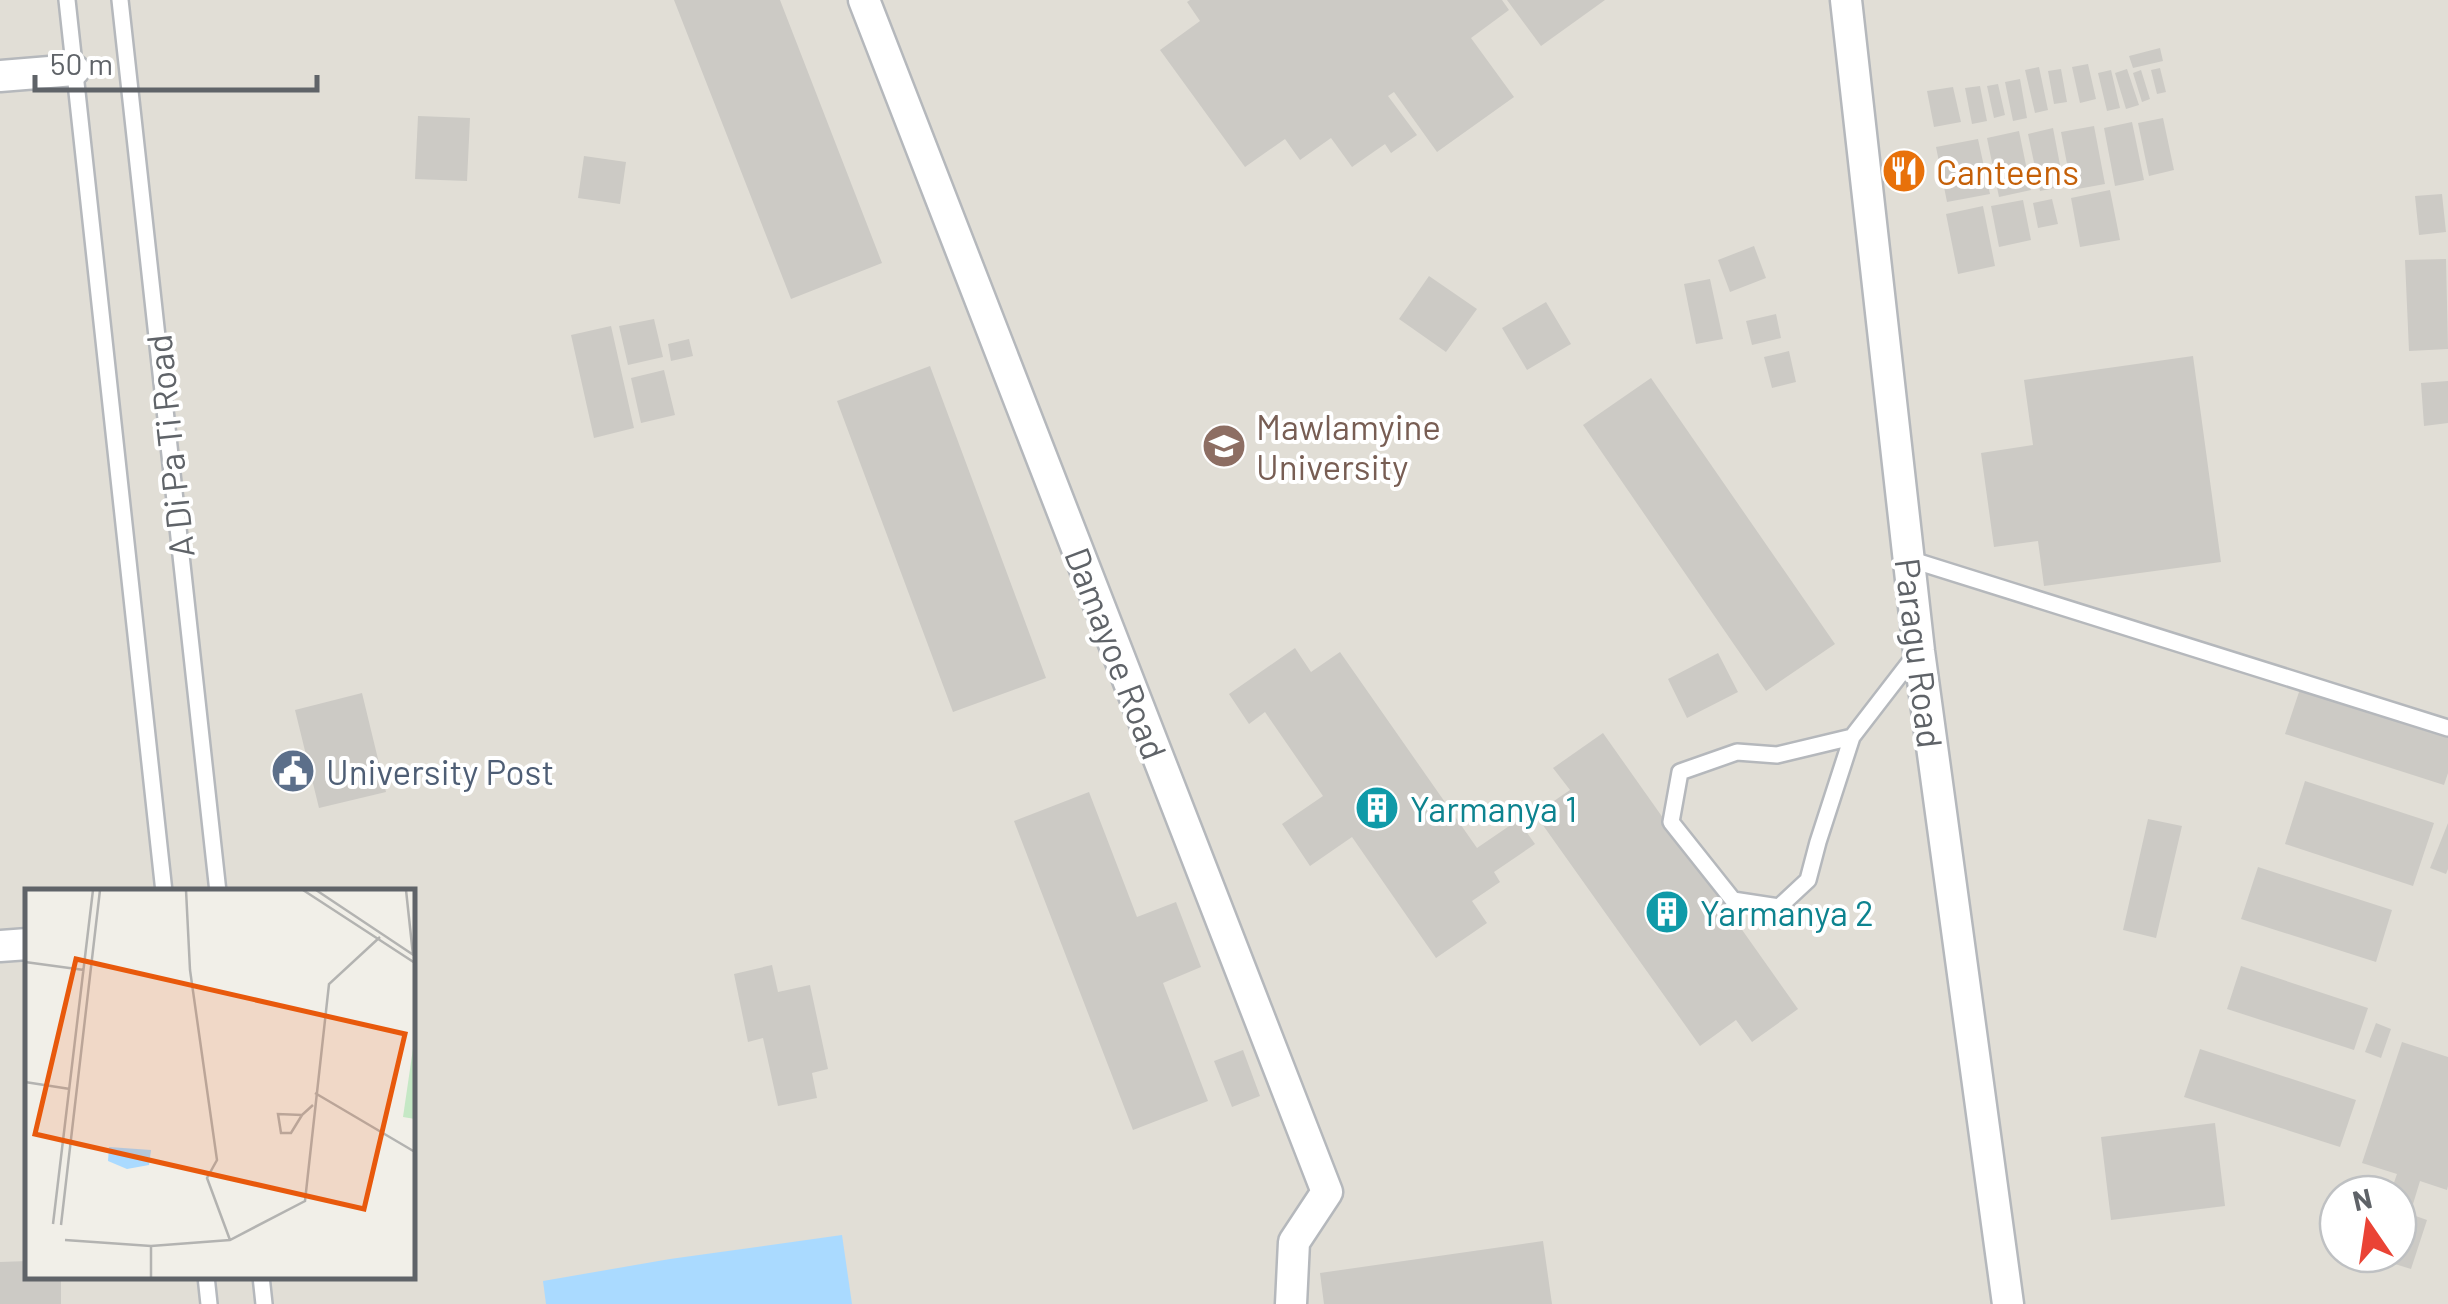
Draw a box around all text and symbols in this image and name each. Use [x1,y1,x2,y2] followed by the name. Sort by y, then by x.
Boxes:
[35,30,318,92] scale bar
[50,45,113,81] text: 50 m
[1881,148,1927,194] restaurant icon: Canteens
[1936,150,2079,192] place label: Canteens
[136,332,202,560] street label: A Di Pa Ti Road
[1256,405,1441,487] place label: Mawlamyine University
[1201,423,1247,469] school or university icon: Mawlamyine University
[1057,541,1177,765] street label: Damayoe Road
[1888,556,1952,750] street label: Paragu Road
[270,748,316,794] public building icon: University Post
[326,750,554,792] place label: University Post
[1354,785,1400,831] building icon: Yarmanya 1
[1410,787,1577,829] place label: Yarmanya 1
[25,889,415,1279] inset map
[1644,889,1690,935] building icon: Yarmanya 2
[1700,891,1874,933] place label: Yarmanya 2
[2318,1174,2418,1274] north arrow
[2349,1180,2375,1217] text: N

